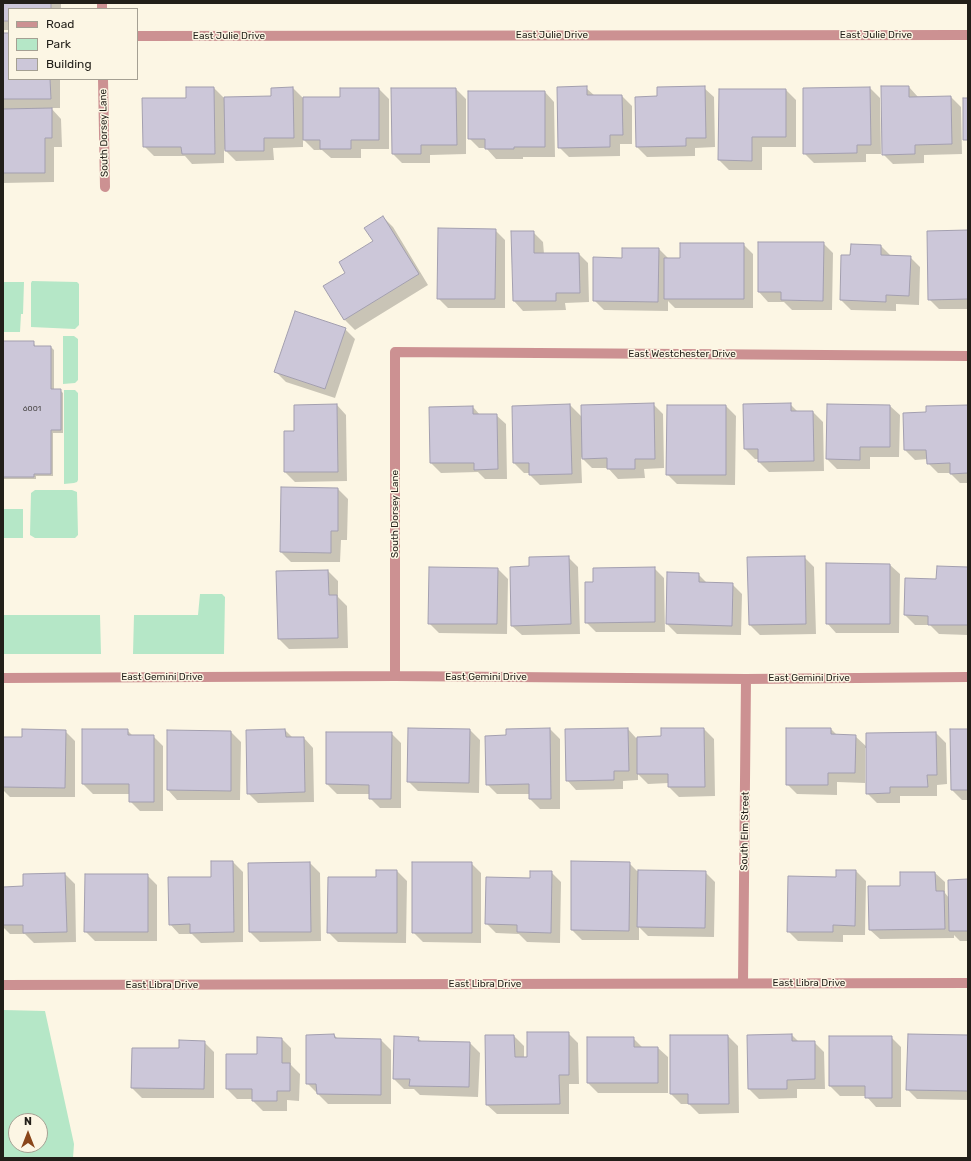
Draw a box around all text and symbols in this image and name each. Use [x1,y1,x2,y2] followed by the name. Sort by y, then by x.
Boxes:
[8,8,138,80] legend
[46,17,74,31] text: Road
[516,29,588,41] street label: East Julie Drive
[840,29,912,41] street label: East Julie Drive
[193,30,265,42] street label: East Julie Drive
[46,37,71,51] text: Park
[46,57,92,71] text: Building
[97,89,111,177] street label: South Dorsey Lane
[628,348,736,360] street label: East Westchester Drive
[23,404,41,414] house number: 6001
[389,470,401,558] street label: South Dorsey Lane
[121,671,203,683] street label: East Gemini Drive
[445,671,527,683] street label: East Gemini Drive
[768,672,850,684] street label: East Gemini Drive
[738,791,752,871] street label: South Elm Street
[773,977,845,989] street label: East Libra Drive
[449,978,521,990] street label: East Libra Drive
[126,979,198,991] street label: East Libra Drive
[8,1113,48,1153] north arrow
[24,1115,32,1128] text: N

